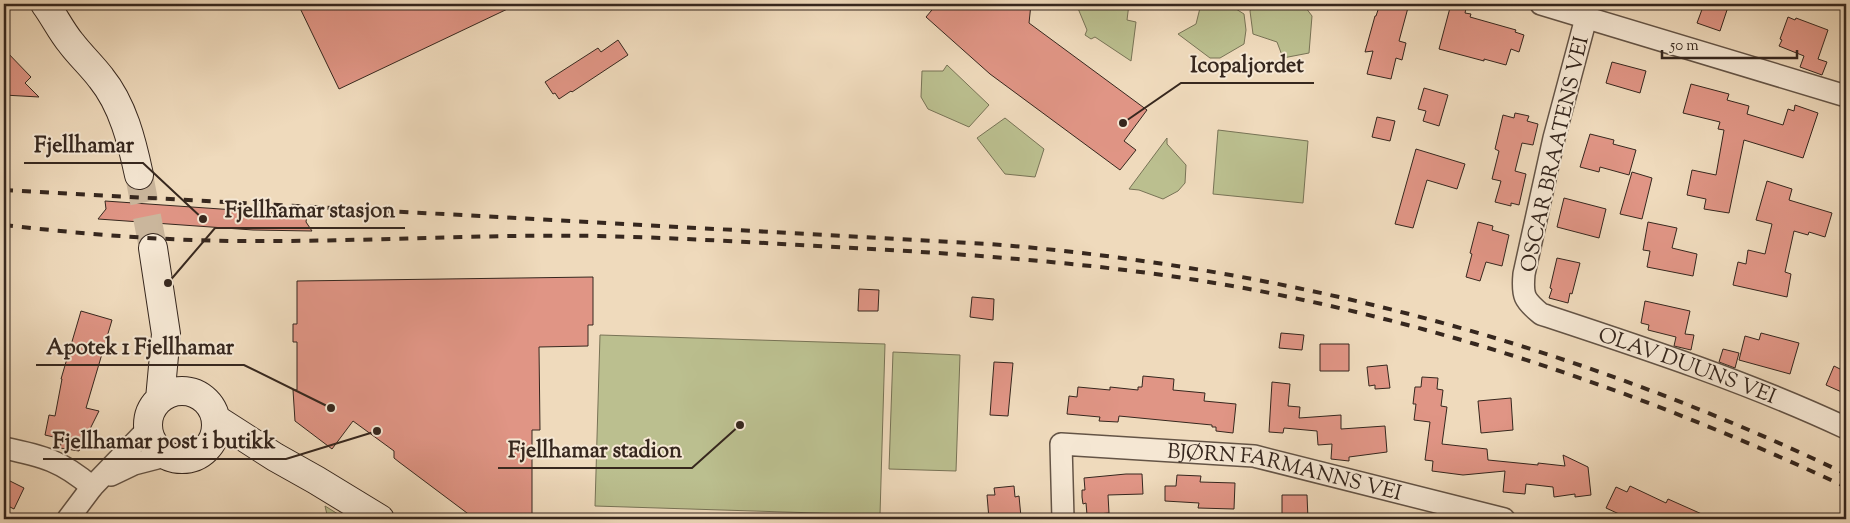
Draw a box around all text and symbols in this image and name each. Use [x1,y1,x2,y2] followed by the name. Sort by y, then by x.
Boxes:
[1662,28,1798,60] scale bar
[1514,33,1598,275] street label: OSCAR BRAATENS VEI
[1669,36,1699,57] text: 50 m
[1181,46,1314,83] callout: Icopaljordet
[1190,51,1304,83] text: Icopaljordet
[24,126,143,163] callout: Fjellhamar
[34,131,135,163] text: Fjellhamar
[215,191,405,228] callout: Fjellhamar stasjon
[225,196,395,228] text: Fjellhamar stasjon
[1594,321,1780,413] street label: OLAV DUUNS VEI
[36,328,244,365] callout: Apotek 1 Fjellhamar
[46,333,235,365] text: Apotek 1 Fjellhamar
[43,422,286,459] callout: Fjellhamar post i butikk
[53,427,275,459] text: Fjellhamar post i butikk
[498,431,692,468] callout: Fjellhamar stadion
[508,436,682,468] text: Fjellhamar stadion
[1166,438,1405,510] street label: BJØRN FARMANNS VEI

